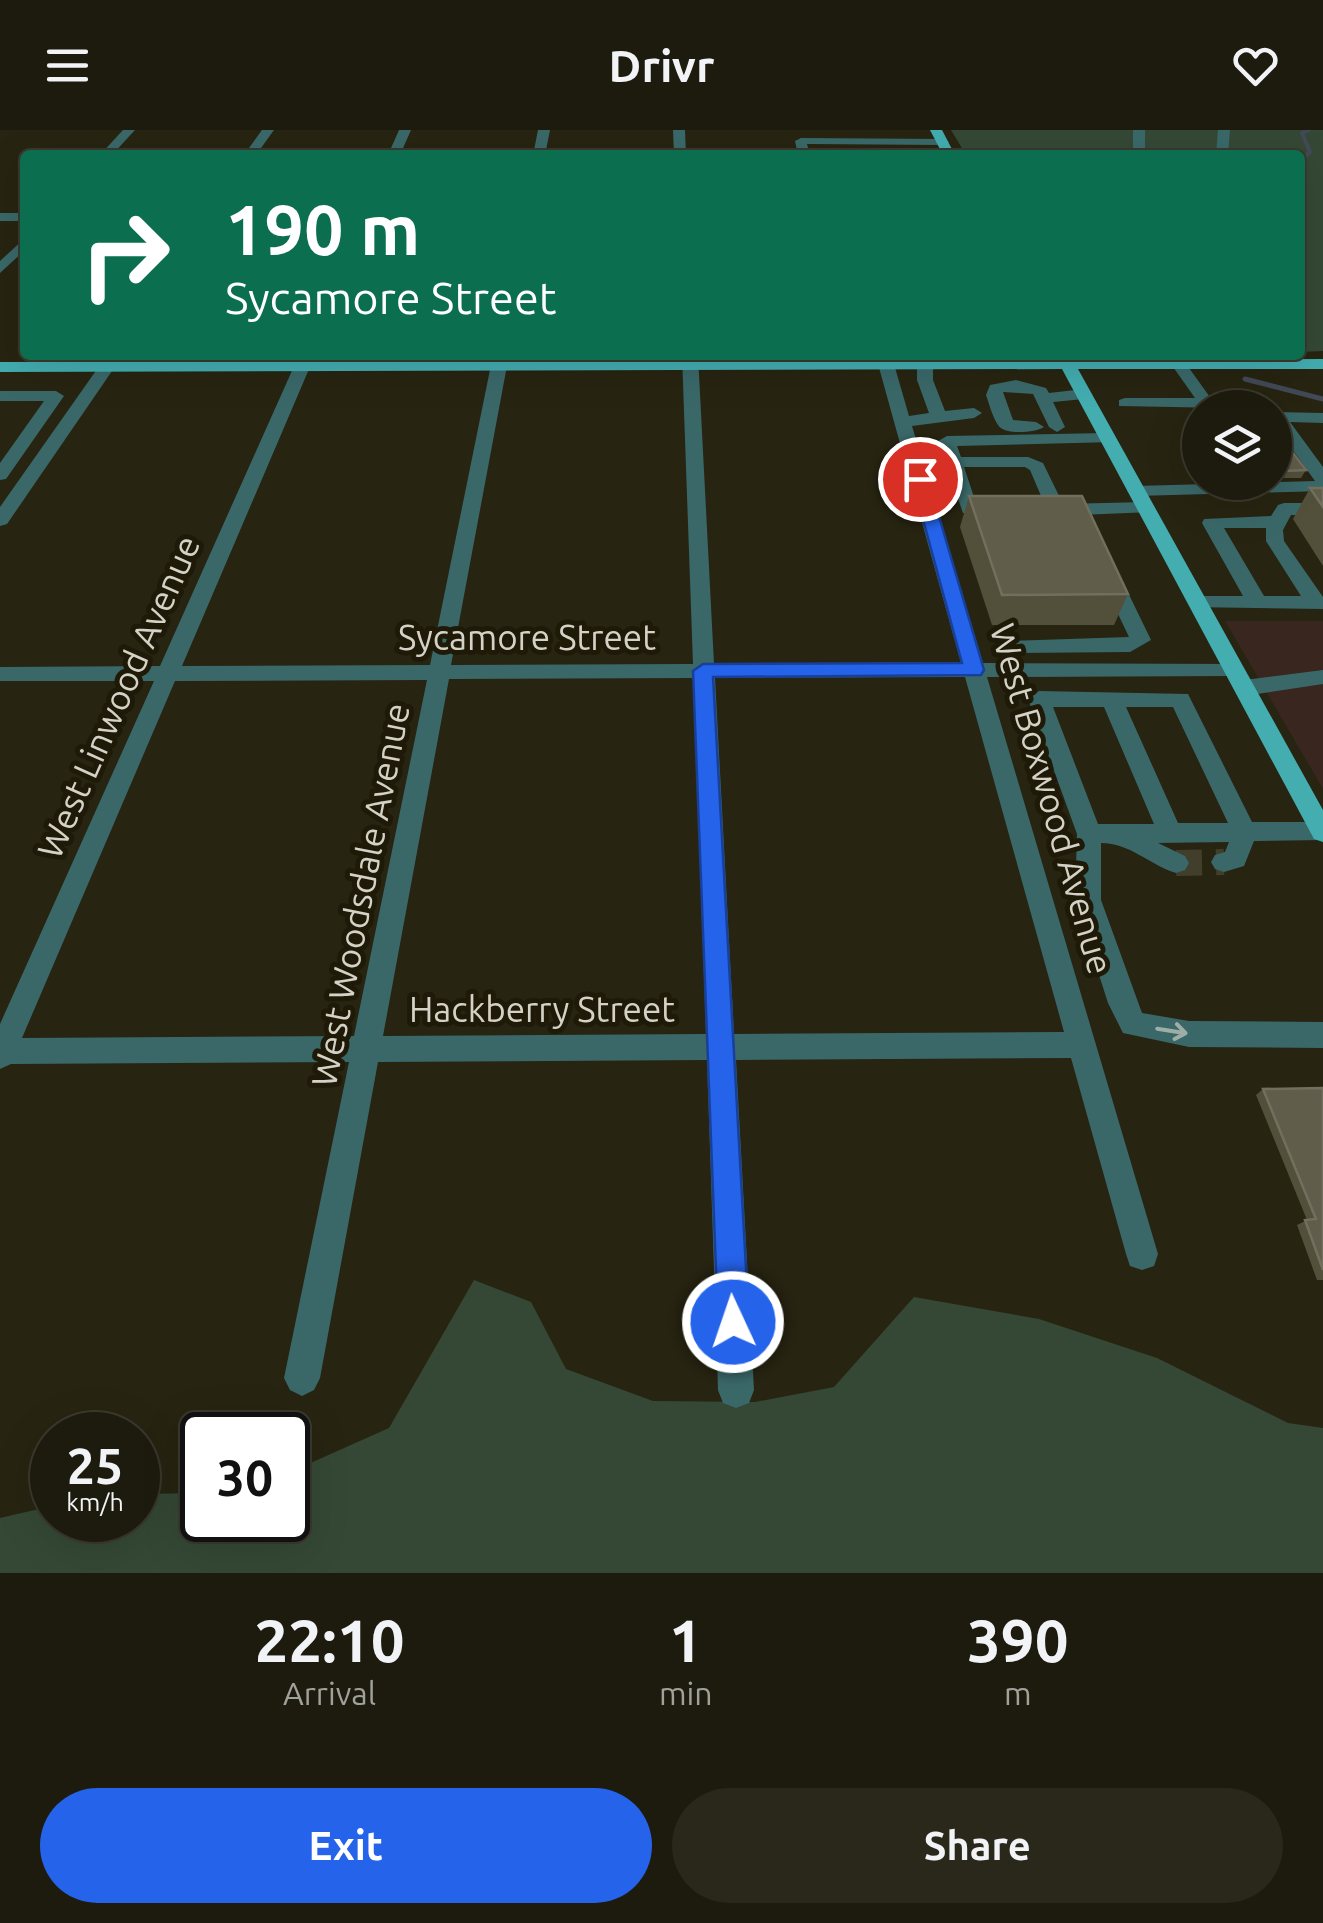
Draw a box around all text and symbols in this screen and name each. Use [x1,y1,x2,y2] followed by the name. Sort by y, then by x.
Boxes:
[40,38,95,93] icon: menu
[1228,38,1283,93] icon: heart
[609,40,714,91] text: Drivr
[60,190,190,320] icon: right
[225,190,420,268] text: 190 m
[225,272,556,323] text: Sycamore Street
[1182,390,1292,500] map controls
[1182,390,1292,500] button: layers
[878,437,963,522] pin
[893,452,948,507] icon: arrive
[29,529,207,864] street label: West Linwood Avenue
[398,617,656,657] street label: Sycamore Street
[983,619,1121,979] street label: West Boxwood Avenue
[303,700,417,1090] street label: West Woodsdale Avenue
[409,989,675,1029] street label: Hackberry Street
[1155,1022,1188,1041] one-way arrow
[681,1270,785,1374] position arrow
[180,1412,310,1542] speed limit sign: 30
[67,1437,123,1493] text: 25
[66,1488,124,1516] text: km/h
[254,1606,405,1673] text: 22:10
[669,1606,703,1673] text: 1
[967,1606,1069,1673] text: 390
[283,1675,376,1711] text: Arrival
[659,1675,713,1711] text: min
[1004,1675,1032,1711] text: m
[40,1788,652,1903] button: Exit
[672,1788,1283,1903] button: Share

